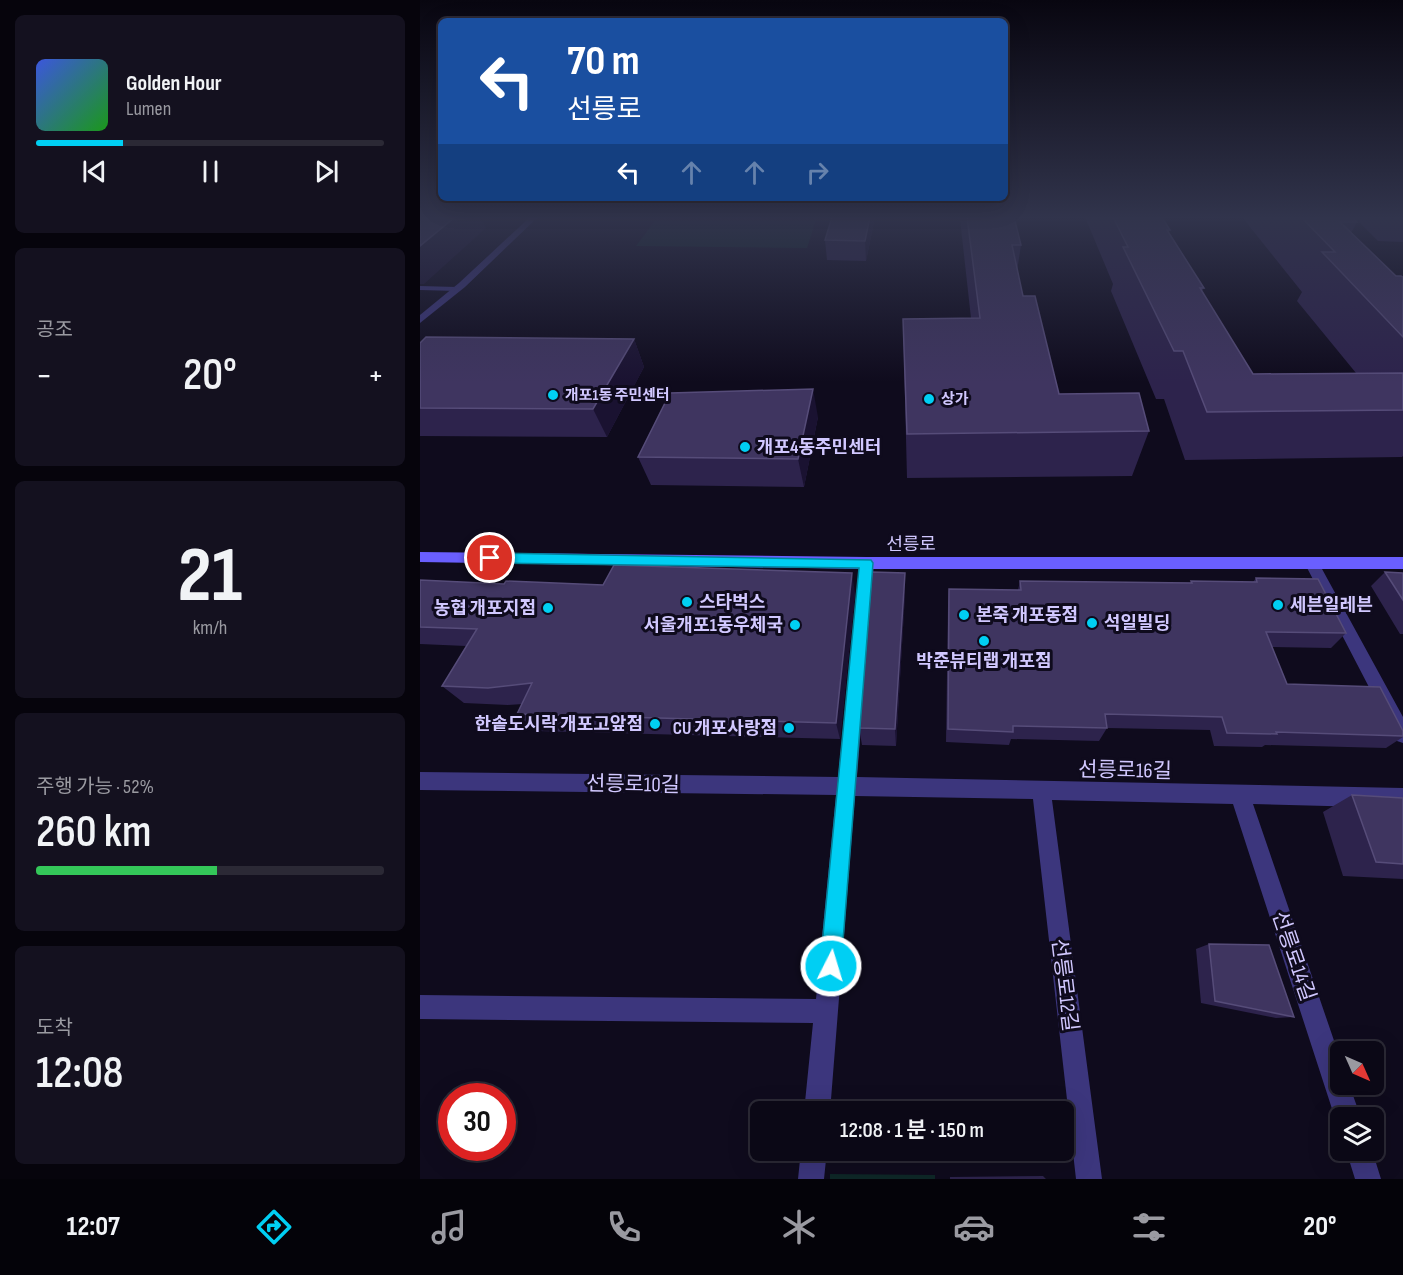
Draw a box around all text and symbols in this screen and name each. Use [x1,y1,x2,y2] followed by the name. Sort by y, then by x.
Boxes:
[567,36,640,87] text: 70 m
[468,42,546,120] icon: left
[126,70,222,97] text: Golden Hour
[567,94,642,126] text: 선릉로
[126,97,171,121] text: Lumen
[78,155,111,188] icon: previous
[194,155,227,188] icon: pause
[310,155,343,188] icon: next
[612,156,645,189] icon: left
[675,156,708,189] icon: ahead
[738,156,771,189] icon: ahead
[801,156,834,189] icon: right
[36,318,73,342] text: 공조
[183,348,237,403] text: 20°
[36,356,52,396] text: −
[368,356,384,396] text: +
[565,386,670,405] place label: 개포1동 주민센터
[546,388,560,402] marker: 개포1동 주민센터
[941,390,969,409] place label: 상가
[922,392,936,406] marker: 상가
[757,437,881,458] place label: 개포4동주민센터
[738,440,752,454] marker: 개포4동주민센터
[178,530,242,623] text: 21
[464,532,515,583] pin
[886,534,936,555] street label: 선릉로
[473,541,506,574] icon: arrive
[699,592,765,613] place label: 스타벅스
[680,595,694,609] marker: 스타벅스
[1290,595,1373,616] place label: 세븐일레븐
[434,598,536,619] place label: 농협 개포지점
[1271,598,1285,612] marker: 세븐일레븐
[541,601,555,615] marker: 농협 개포지점
[976,605,1078,626] place label: 본죽 개포동점
[957,608,971,622] marker: 본죽 개포동점
[1104,613,1170,634] place label: 석일빌딩
[643,615,783,636] place label: 서울개포1동우체국
[193,616,227,640] text: km/h
[1085,616,1099,630] marker: 석일빌딩
[788,618,802,632] marker: 서울개포1동우체국
[977,634,991,648] marker: 박준뷰티랩 개포점
[916,651,1052,672] place label: 박준뷰티랩 개포점
[475,714,643,735] place label: 한솥도시락 개포고앞점
[648,717,662,731] marker: 한솥도시락 개포고앞점
[673,718,777,739] place label: CU 개포사랑점
[782,721,796,735] marker: CU 개포사랑점
[1078,757,1172,784] street label: 선릉로16길
[586,771,680,798] street label: 선릉로10길
[36,775,154,799] text: 주행 가능 · 52%
[36,805,151,860] text: 260 km
[1267,908,1321,1004] street label: 선릉로14길
[799,934,863,998] position arrow
[1046,937,1083,1033] street label: 선릉로12길
[36,1016,73,1040] text: 도착
[1330,1041,1384,1095] north arrow
[1330,1041,1384,1161] map controls
[36,1046,123,1101] text: 12:08
[438,1083,516,1161] speed limit sign: 30
[1330,1107,1384,1161] button: layers
[840,1117,984,1144] text: 12:08 · 1 분 · 150 m
[253,1206,295,1248] icon: directions
[428,1206,470,1248] icon: music
[603,1206,645,1248] icon: phone
[778,1206,820,1248] icon: climate
[953,1206,995,1248] icon: car
[1128,1206,1170,1248] icon: filters
[67,1211,120,1243] text: 12:07
[1303,1211,1336,1243] text: 20°

